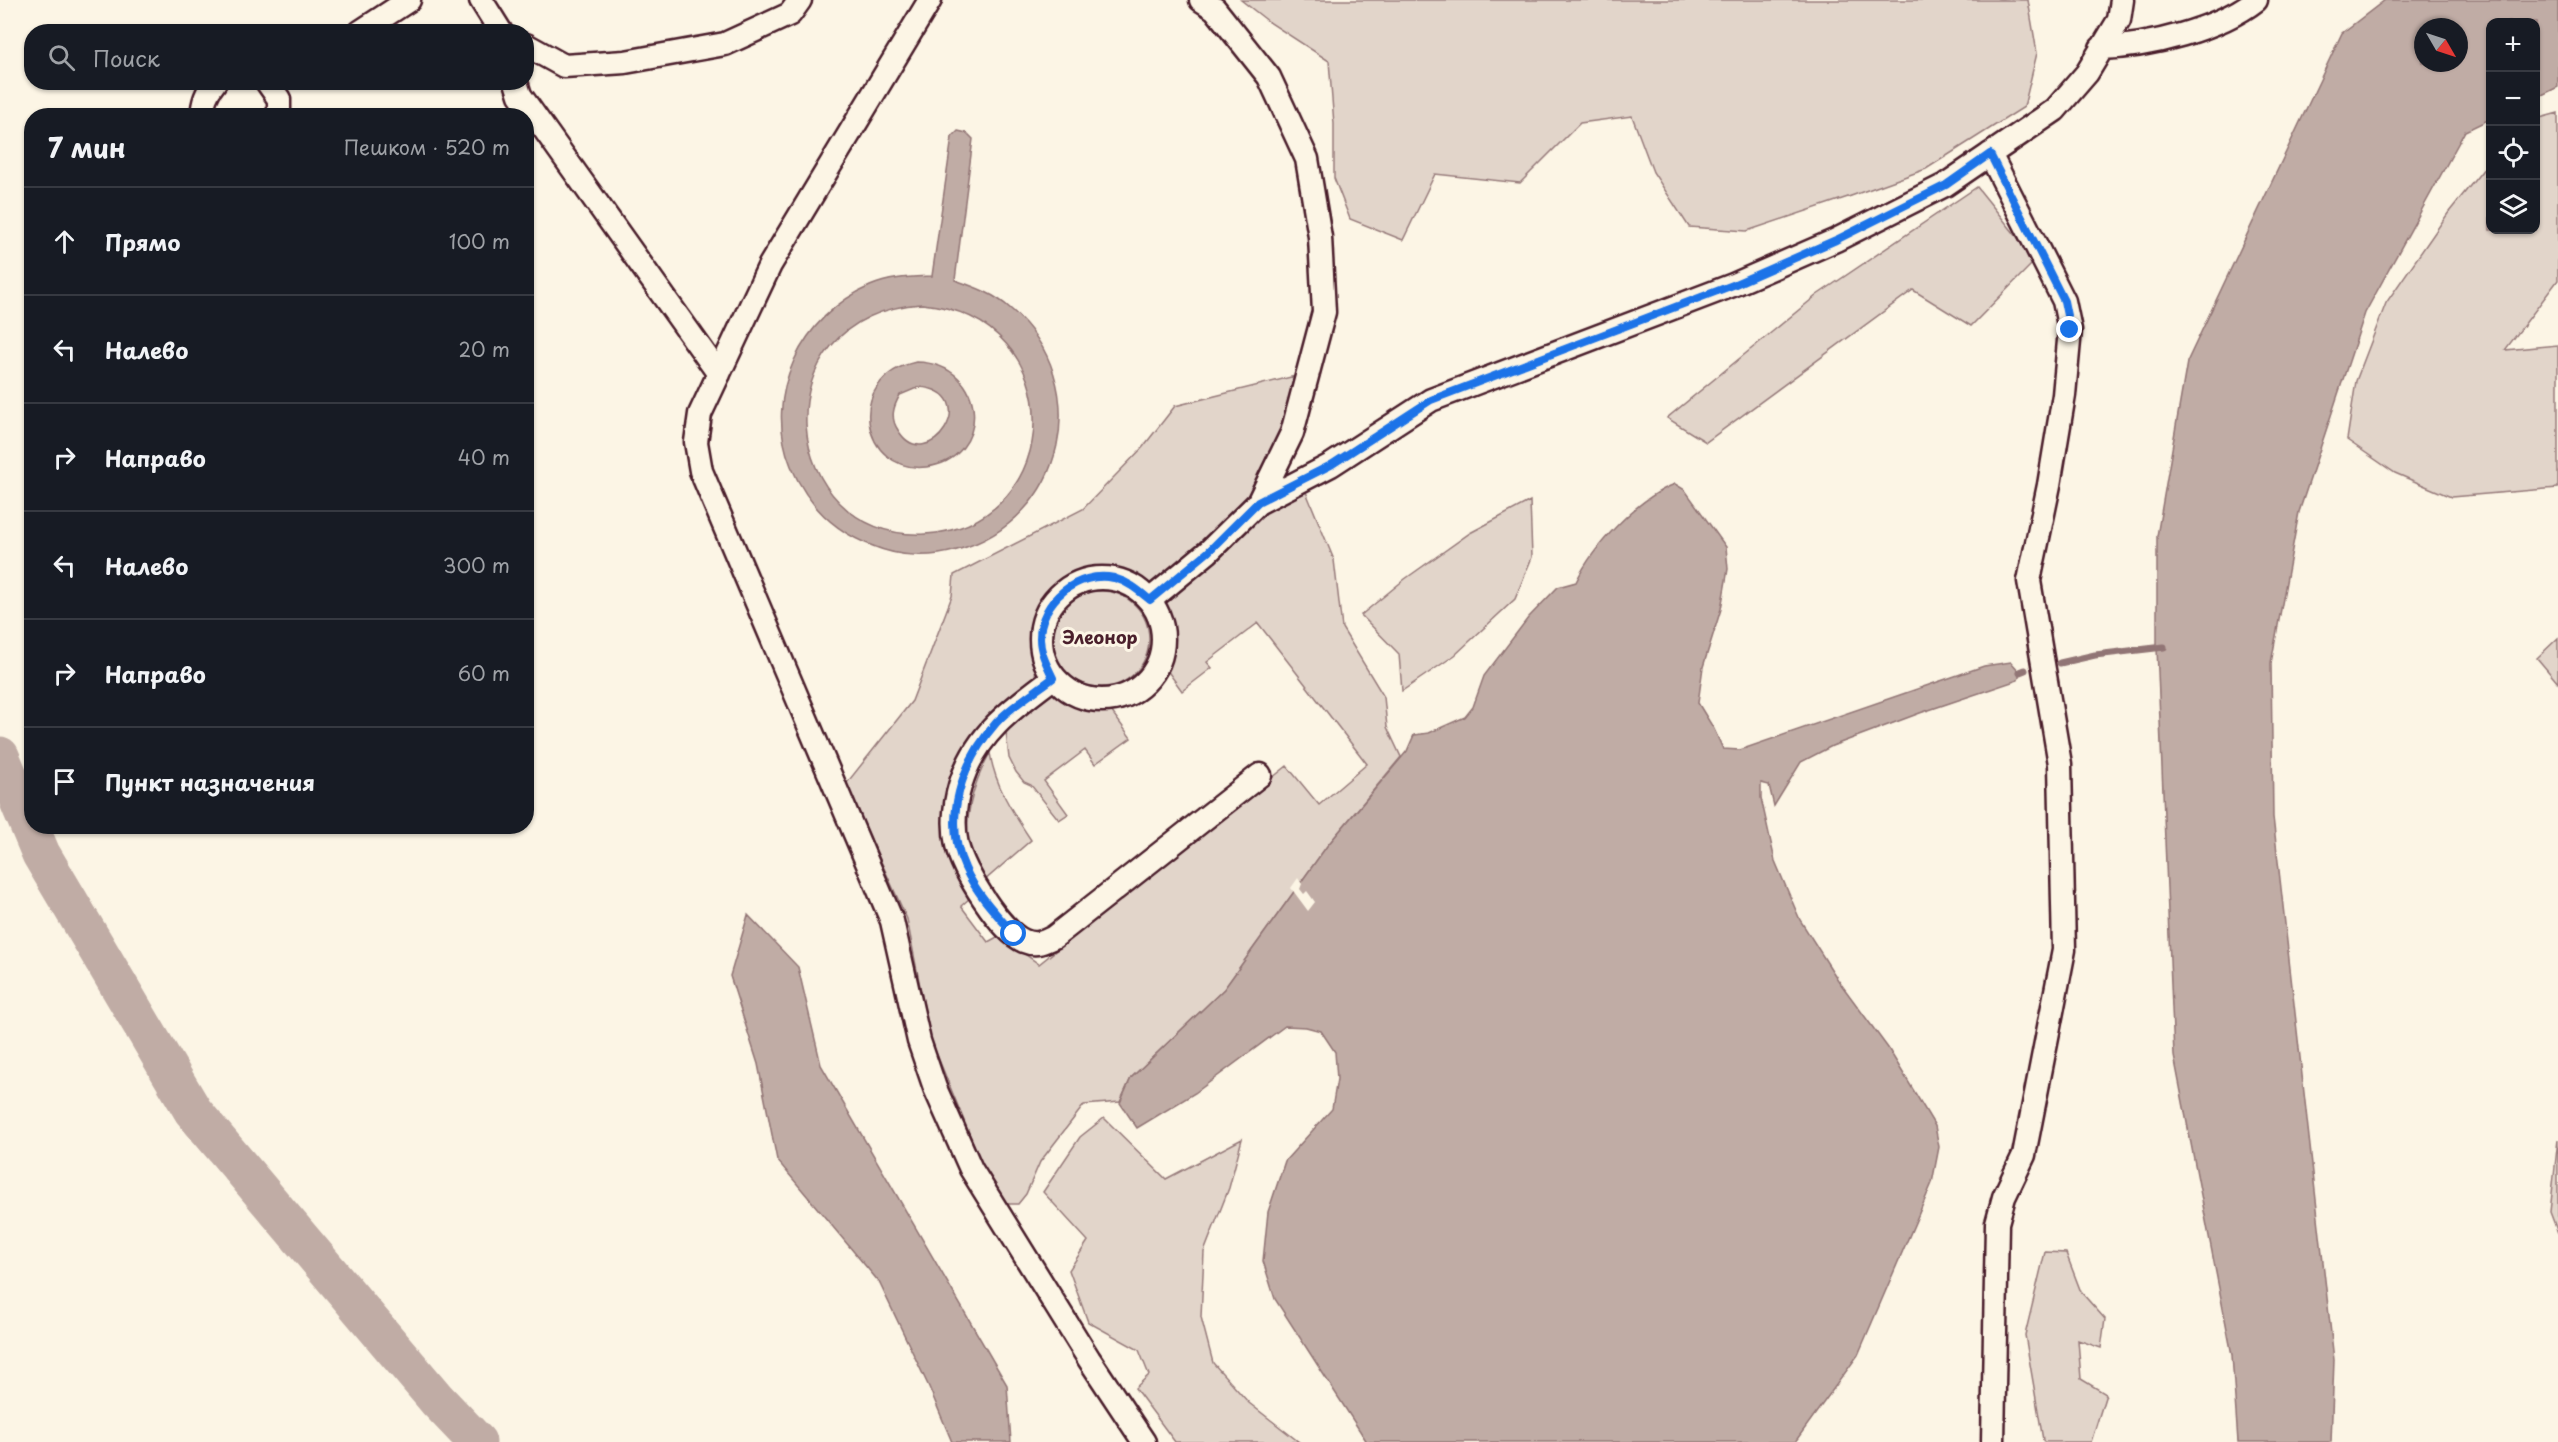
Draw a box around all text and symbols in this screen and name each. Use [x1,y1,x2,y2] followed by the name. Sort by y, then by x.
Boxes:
[2414,18,2468,72] north arrow
[2486,18,2540,234] map controls
[2486,18,2540,72] button: +
[24,24,534,90] search box
[45,41,78,74] icon: search
[93,41,160,74] text: Поиск
[2486,72,2540,126] button: −
[2486,126,2540,180] button: locate
[48,128,126,167] text: 7 мин
[344,132,510,162] text: Пешком · 520 m
[2486,180,2540,234] button: layers
[48,225,81,258] icon: ahead
[105,225,180,258] text: Прямо
[449,226,510,256] text: 100 m
[2056,316,2082,342] route end
[48,333,81,366] icon: left
[105,333,188,366] text: Налево
[458,334,510,364] text: 20 m
[48,441,81,474] icon: right
[105,441,206,474] text: Направо
[458,442,510,472] text: 40 m
[48,549,81,582] icon: left
[105,549,188,582] text: Налево
[443,550,510,580] text: 300 m
[1062,623,1138,650] district label: Элеонор
[48,657,81,690] icon: right
[105,657,206,690] text: Направо
[458,658,510,688] text: 60 m
[48,765,81,798] icon: arrive
[105,765,315,798] text: Пункт назначения
[1000,920,1026,946] route start

